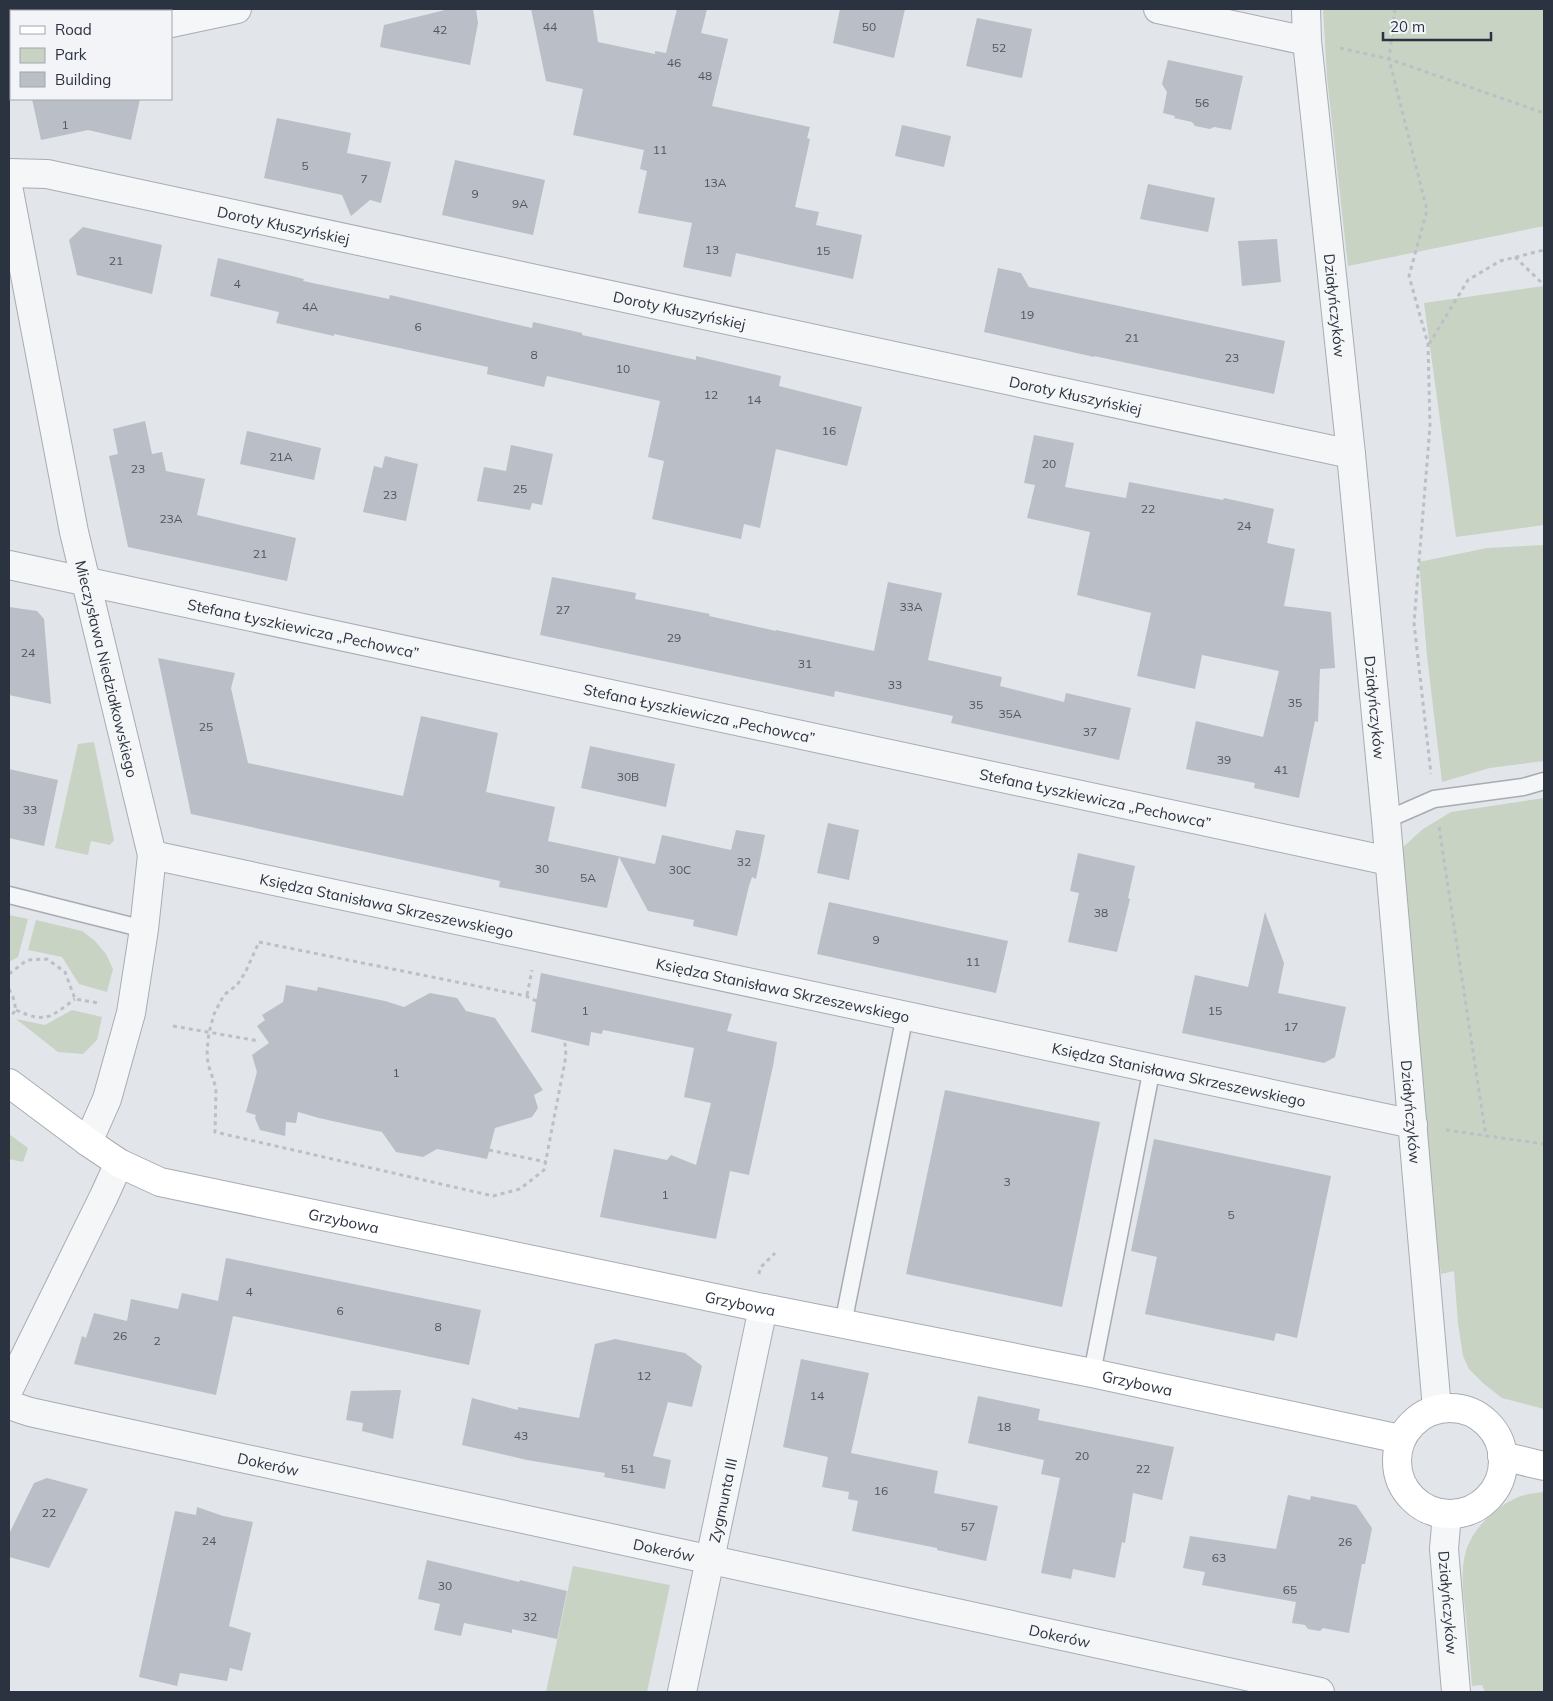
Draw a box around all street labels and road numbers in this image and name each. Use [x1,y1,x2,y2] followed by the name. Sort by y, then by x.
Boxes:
[216,201,352,248] street label: Doroty Kłuszyńskiej
[1320,253,1350,358] street label: Działyńczyków
[612,286,748,333] street label: Doroty Kłuszyńskiej
[1008,371,1144,418] street label: Doroty Kłuszyńskiej
[72,558,142,779] street label: Mieczysława Niedziałkowskiego
[186,594,421,662] street label: Stefana Łyszkiewicza „Pechowca”
[1361,655,1390,760] street label: Działyńczyków
[582,679,817,747] street label: Stefana Łyszkiewicza „Pechowca”
[978,764,1213,832] street label: Stefana Łyszkiewicza „Pechowca”
[258,869,515,941] street label: Księdza Stanisława Skrzeszewskiego
[654,953,911,1026] street label: Księdza Stanisława Skrzeszewskiego
[1050,1038,1308,1110] street label: Księdza Stanisława Skrzeszewskiego
[1397,1059,1425,1165] street label: Działyńczyków
[307,1204,381,1237] street label: Grzybowa
[703,1287,777,1320] street label: Grzybowa
[1100,1366,1174,1400] street label: Grzybowa
[236,1448,301,1480] street label: Dokerów
[704,1456,741,1544] street label: Zygmunta III
[632,1534,697,1566] street label: Dokerów
[1435,1550,1462,1655] street label: Działyńczyków
[1027,1620,1092,1651] street label: Dokerów

